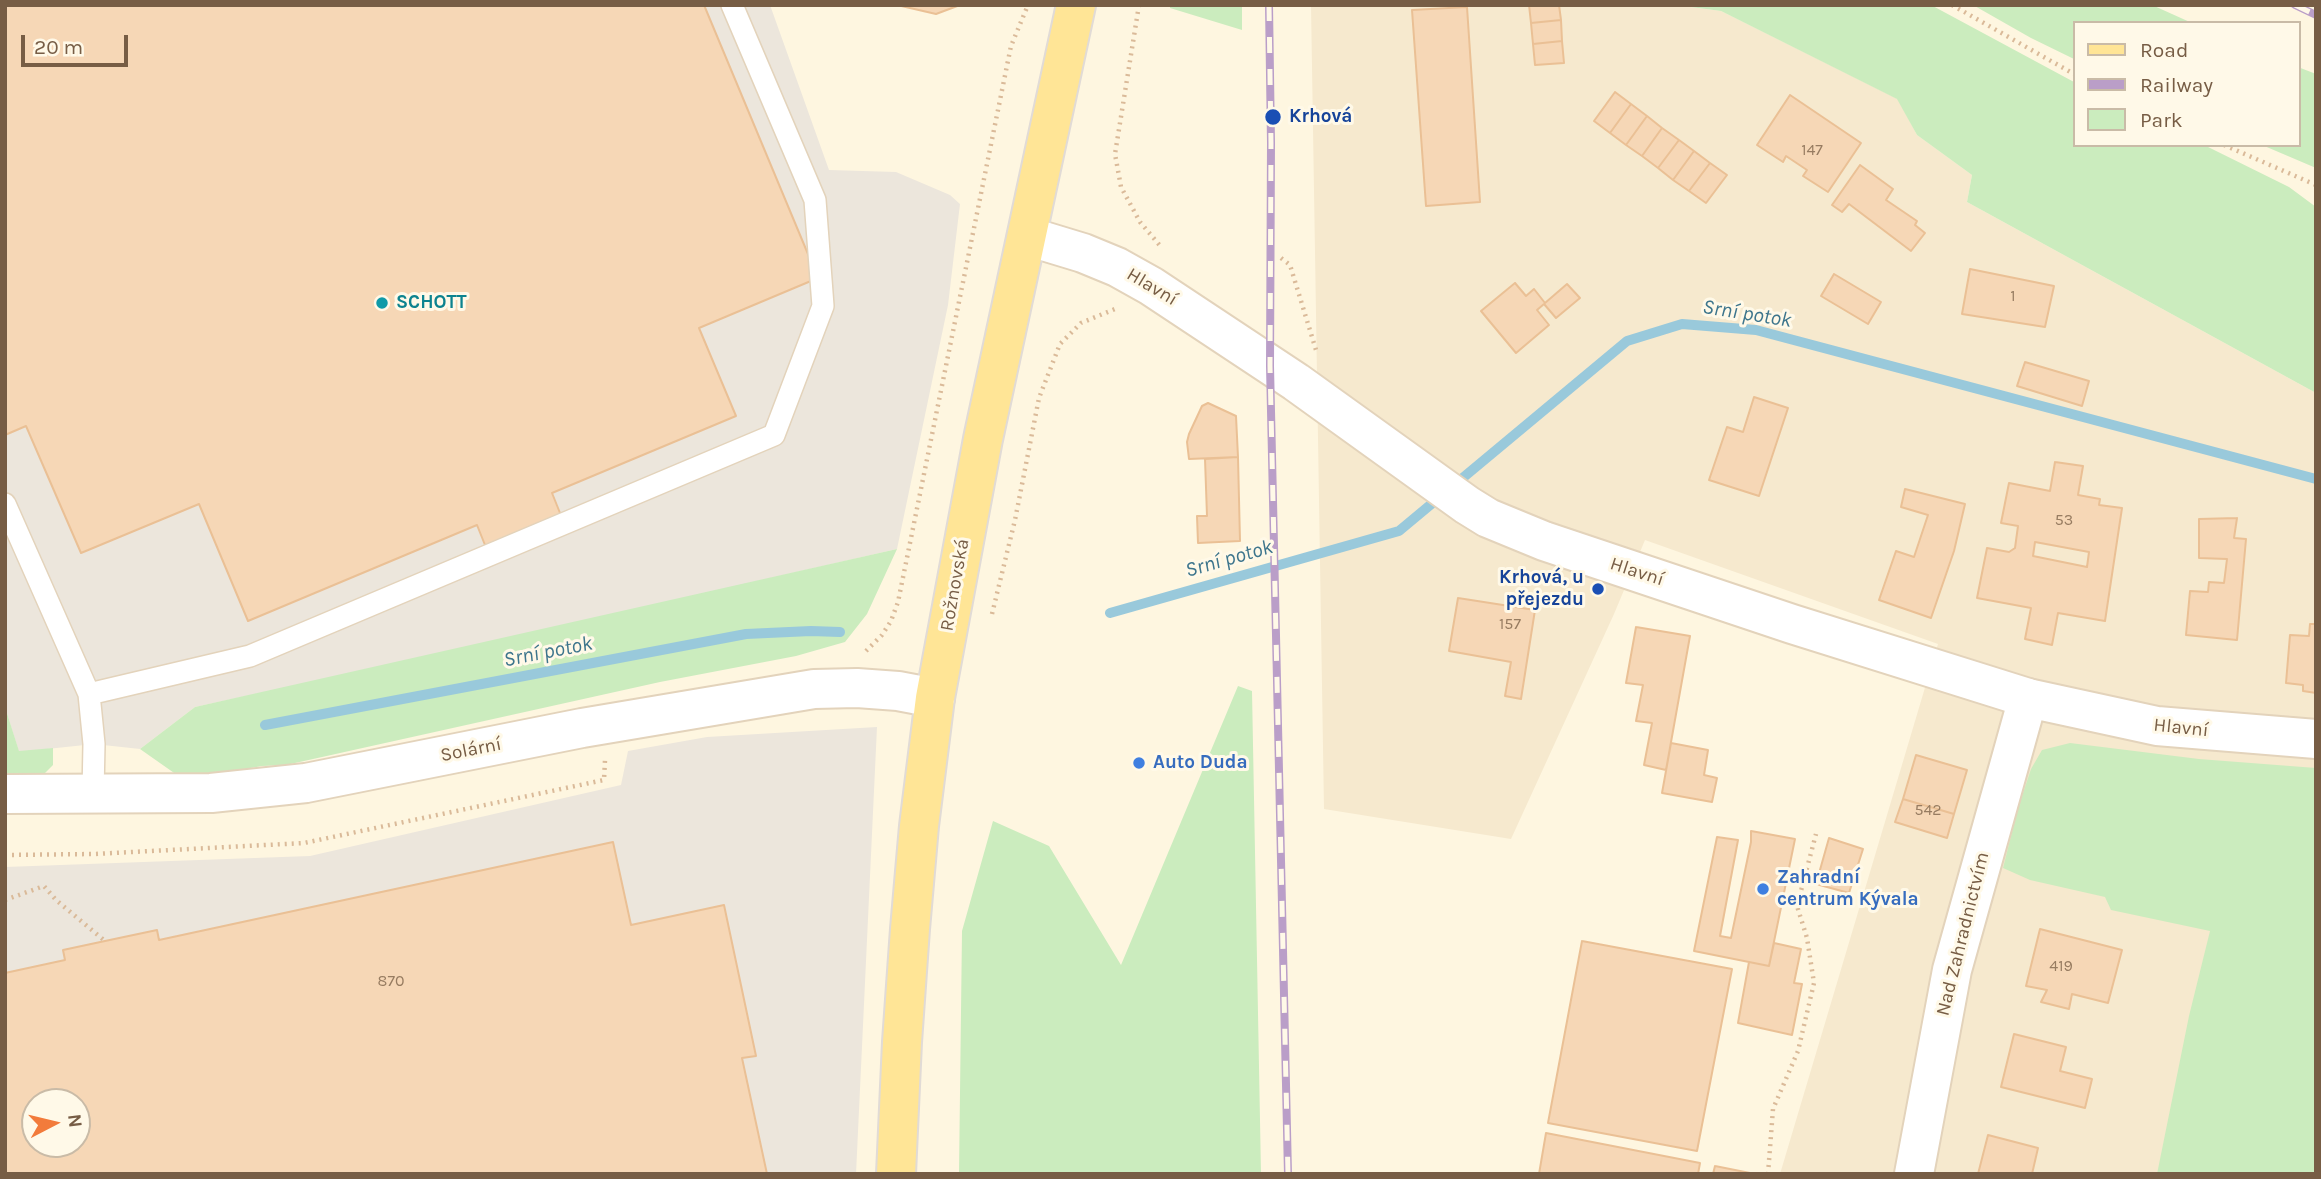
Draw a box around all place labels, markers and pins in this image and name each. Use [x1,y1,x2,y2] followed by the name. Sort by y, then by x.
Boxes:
[1289,106,1352,128] place label: Krhová
[1263,107,1283,127] marker: Krhová
[396,292,467,314] place label: SCHOTT
[374,295,390,311] marker: SCHOTT
[1499,567,1584,611] place label: Krhová, u přejezdu
[1590,581,1606,597] marker: Krhová, u přejezdu
[1153,752,1248,774] place label: Auto Duda
[1131,755,1147,771] marker: Auto Duda
[1777,867,1919,911] place label: Zahradní centrum Kývala
[1755,881,1771,897] marker: Zahradní centrum Kývala

